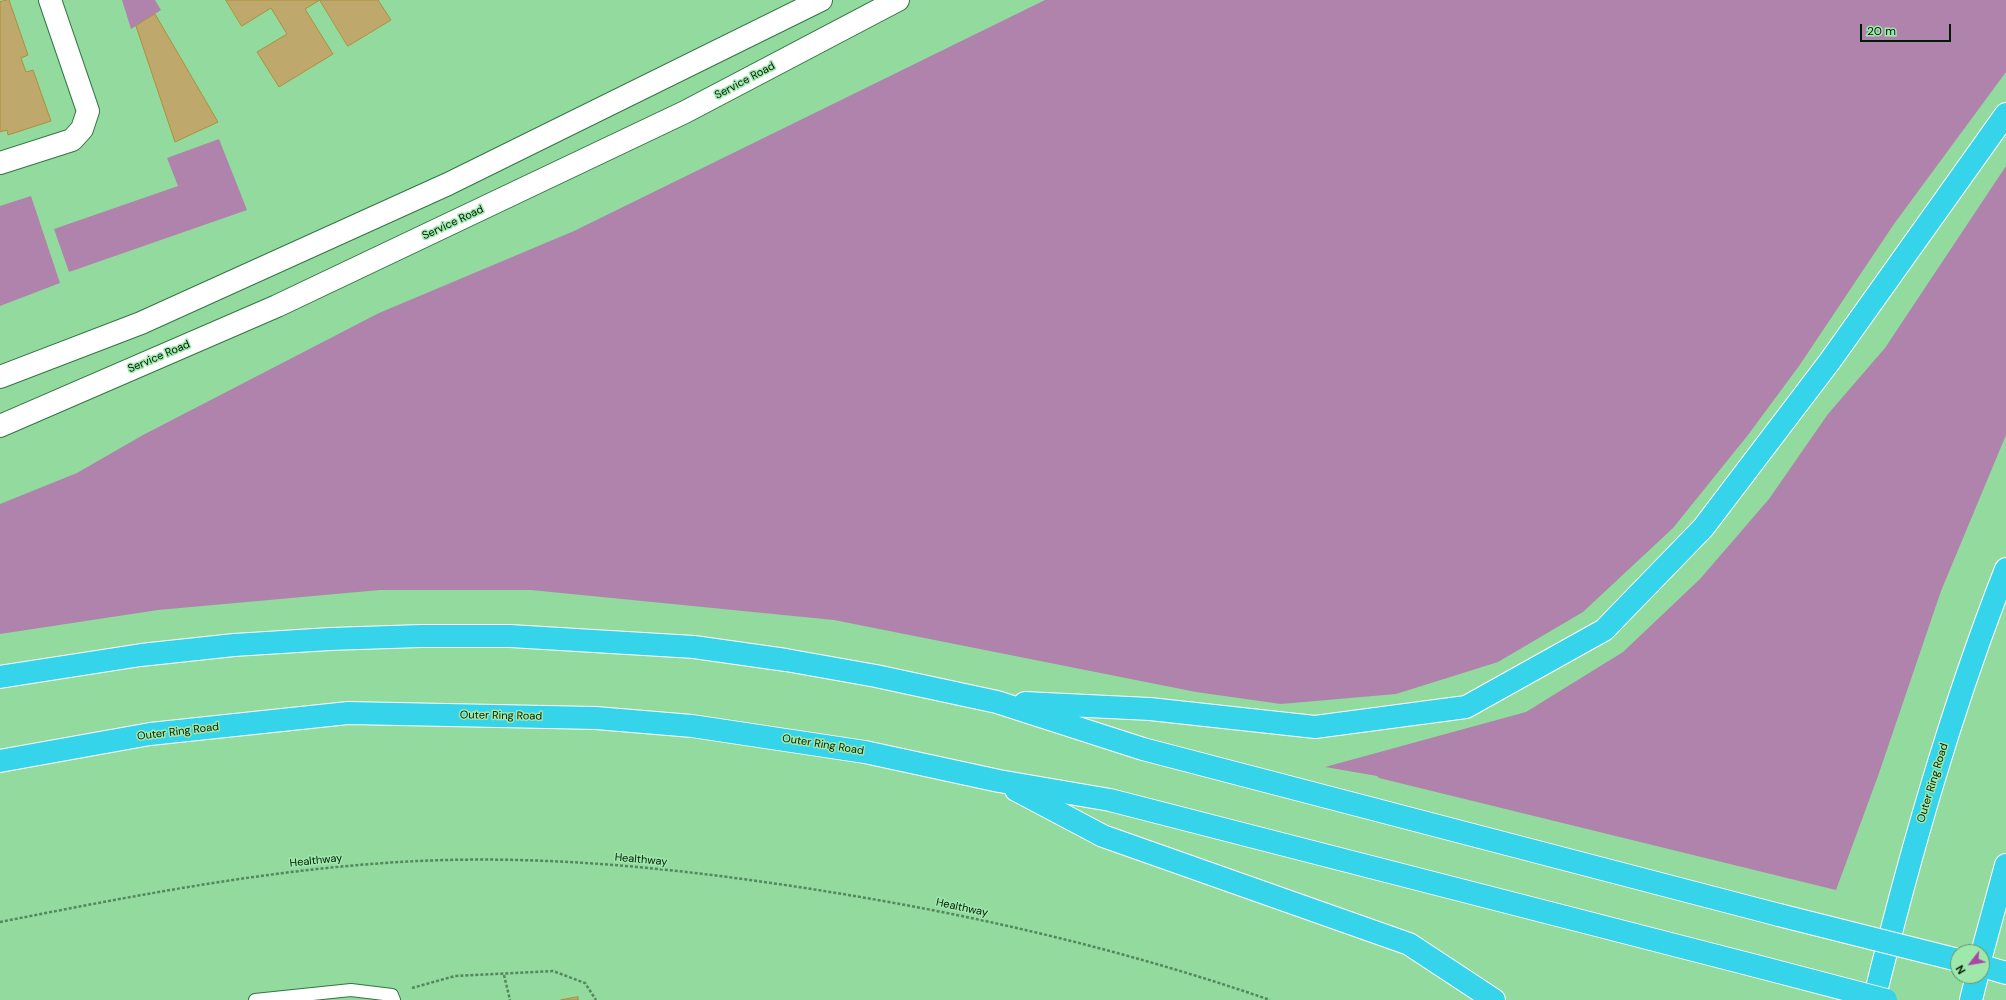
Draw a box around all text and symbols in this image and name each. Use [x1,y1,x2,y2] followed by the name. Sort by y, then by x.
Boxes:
[1862,16,1953,42] scale bar
[1867,23,1896,39] text: 20 m
[713,60,777,102] street label: Service Road
[420,203,486,243] street label: Service Road
[126,338,192,376] street label: Service Road
[460,709,542,723] street label: Outer Ring Road
[136,720,220,744] street label: Outer Ring Road
[781,732,865,758] street label: Outer Ring Road
[1915,742,1951,824] street label: Outer Ring Road
[614,851,668,869] street label: Healthway
[289,852,343,870] street label: Healthway
[935,896,989,920] street label: Healthway
[1950,944,1990,984] north arrow
[1953,963,1969,977] text: N

